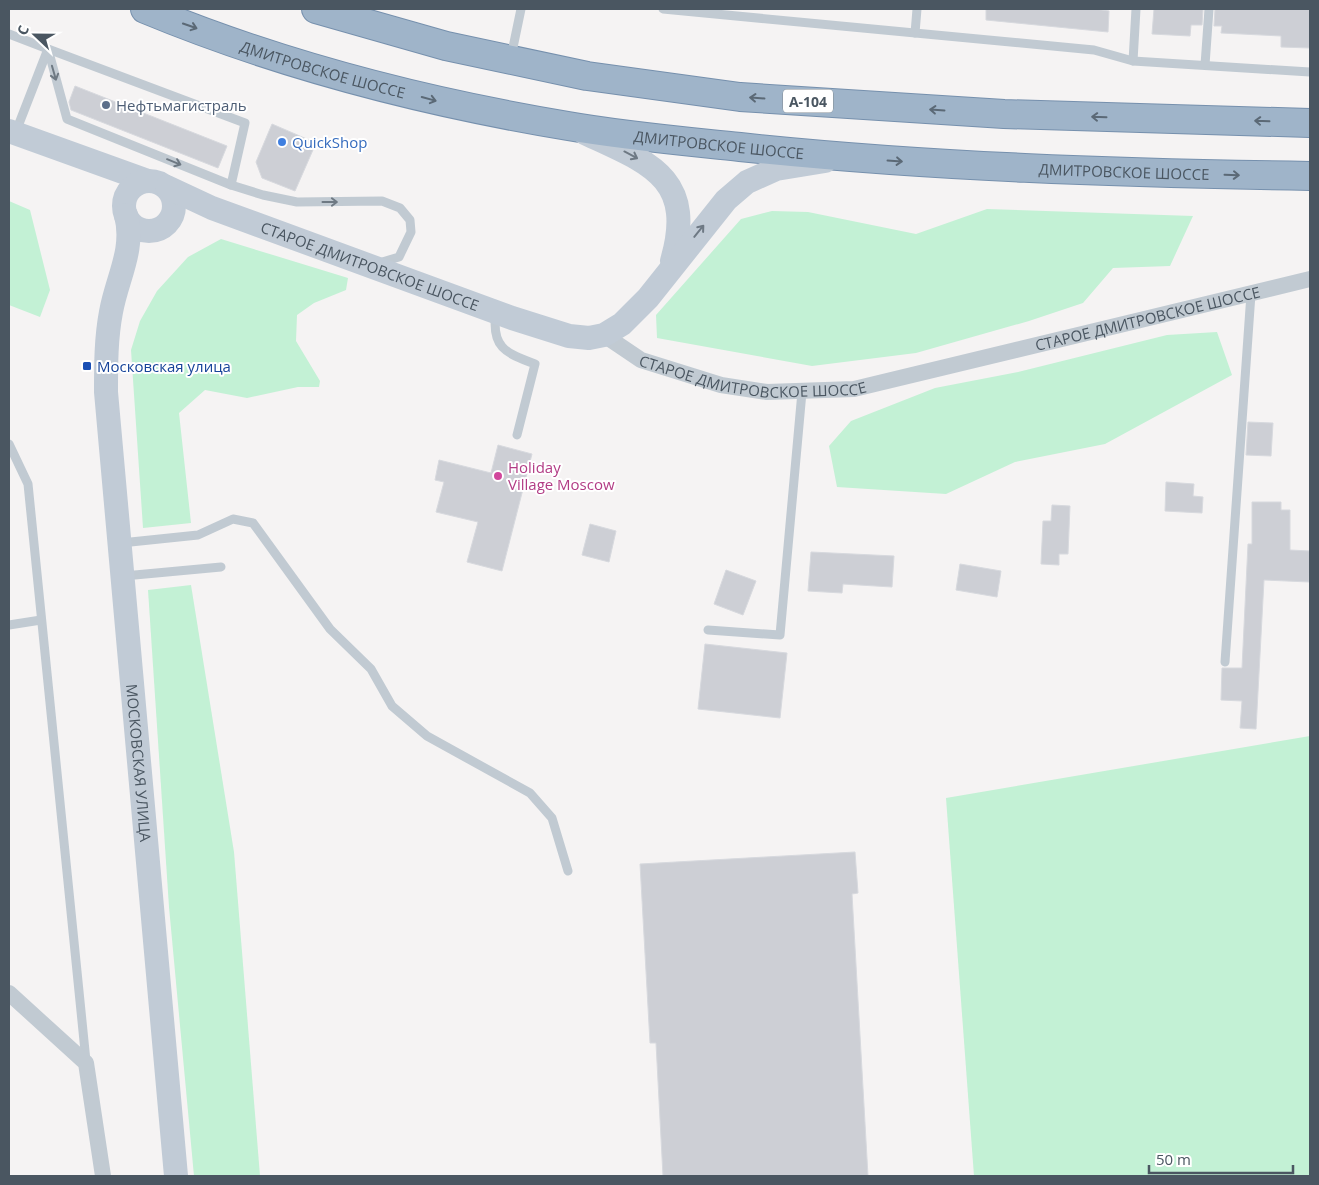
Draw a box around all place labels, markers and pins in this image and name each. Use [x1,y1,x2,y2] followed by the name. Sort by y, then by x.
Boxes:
[116,95,247,115] place label: Нефтьмагистраль
[100,99,112,111] marker: Нефтьмагистраль
[292,132,367,152] place label: QuickShop
[276,136,288,148] marker: QuickShop
[97,356,231,376] place label: Московская улица
[81,360,93,372] marker: Московская улица
[508,457,615,494] place label: Holiday Village Moscow
[492,470,504,482] marker: Holiday Village Moscow

